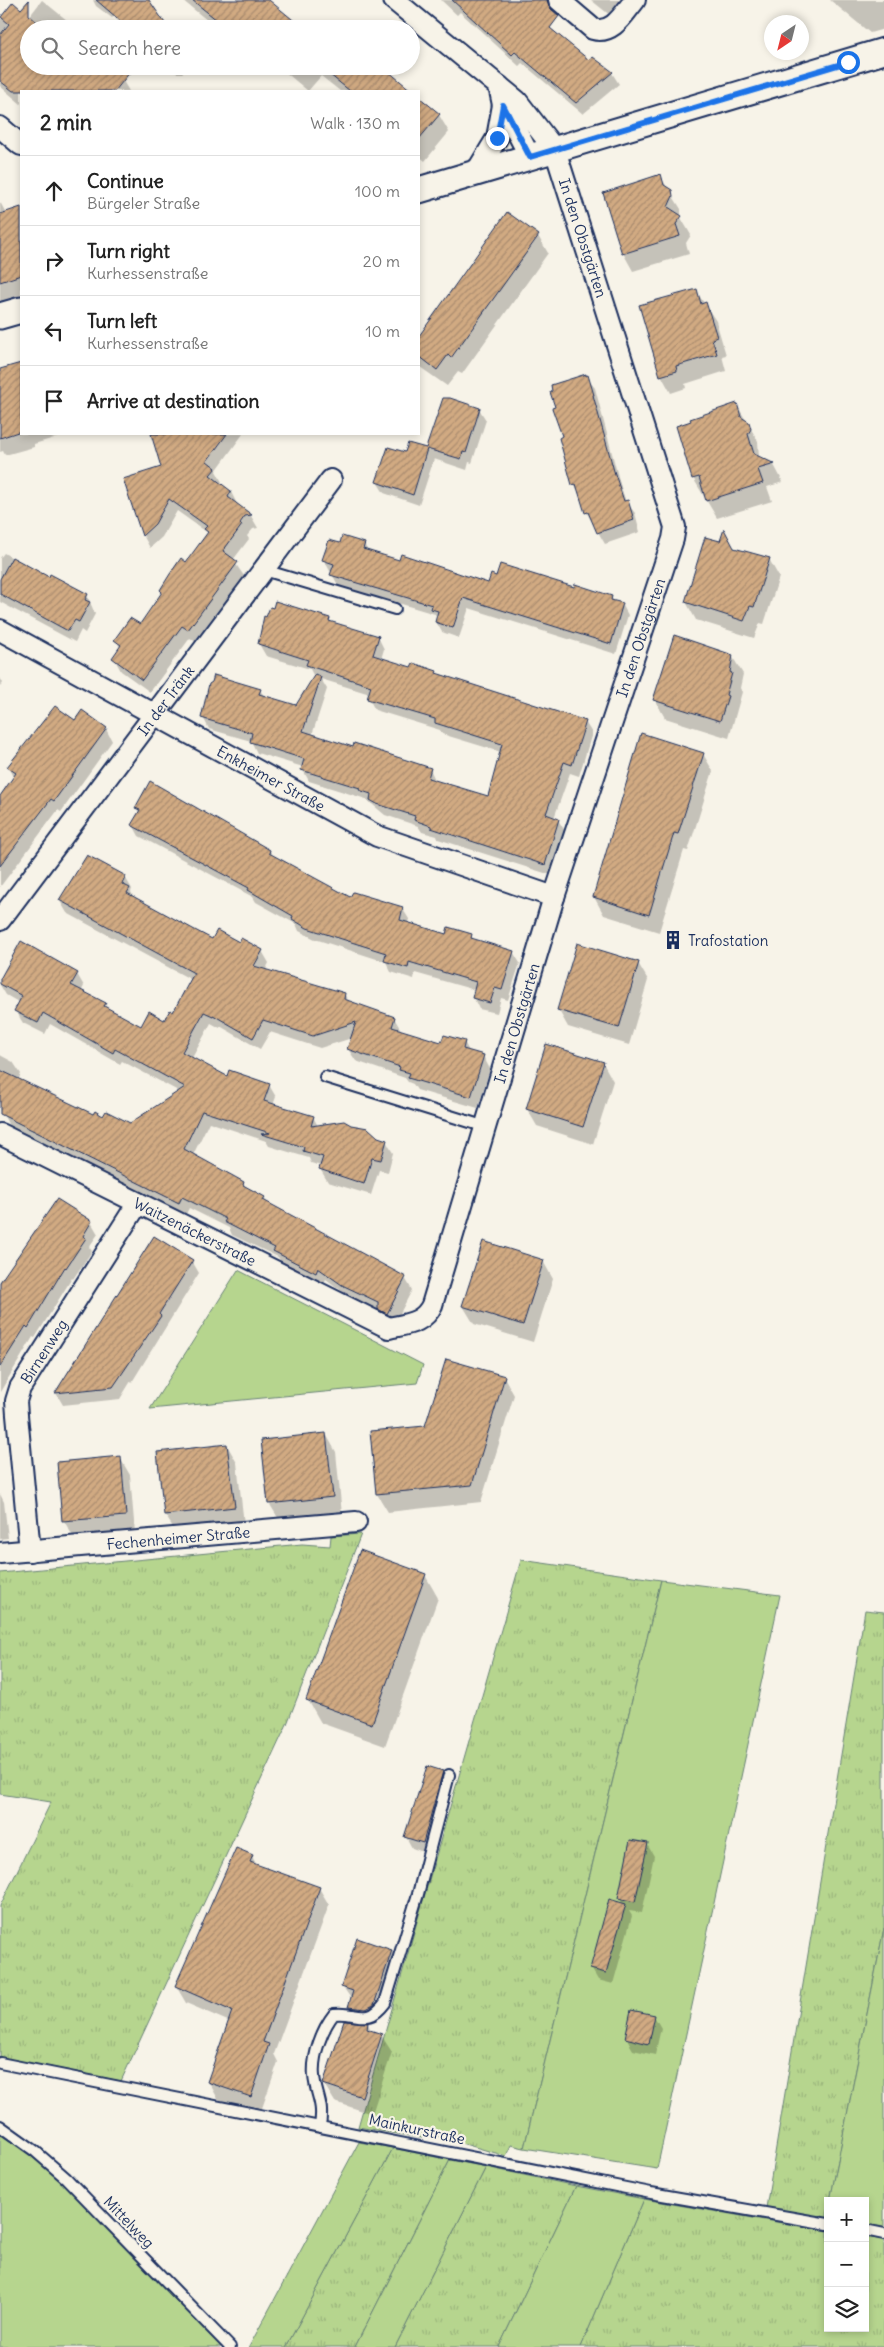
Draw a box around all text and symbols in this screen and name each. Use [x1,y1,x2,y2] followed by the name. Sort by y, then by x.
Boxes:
[764,15,809,60] north arrow
[20,20,420,75] search box
[38,34,66,62] icon: search
[78,36,181,60] text: Search here
[837,51,860,74] route start
[40,109,92,136] text: 2 min
[310,113,400,133] text: Walk · 130 m
[486,127,509,150] route end
[87,169,164,193] text: Continue
[555,176,611,300] street label: In den Obstgärten
[40,177,68,205] icon: ahead
[355,181,400,201] text: 100 m
[87,193,200,213] text: Bürgeler Straße
[87,239,170,263] text: Turn right
[40,247,68,275] icon: right
[363,251,400,271] text: 20 m
[87,263,208,283] text: Kurhessenstraße
[87,309,157,333] text: Turn left
[40,317,68,345] icon: left
[365,321,400,341] text: 10 m
[87,333,208,353] text: Kurhessenstraße
[40,387,68,415] icon: arrive
[87,389,260,413] text: Arrive at destination
[612,575,669,700] street label: In den Obstgärten
[133,661,198,739] street label: In der Tränk
[214,741,328,815] street label: Enkheimer Straße
[662,929,684,951] building icon: Trafostation
[688,931,769,950] place label: Trafostation
[489,961,543,1085] street label: In den Obstgärten
[131,1193,259,1270] street label: Waitzenäckerstraße
[16,1315,71,1387] street label: Birnenweg
[106,1522,251,1553] street label: Fechenheimer Straße
[367,2110,467,2148] street label: Mainkurstraße
[100,2192,158,2252] street label: Mittelweg
[824,2197,869,2332] map controls
[824,2197,869,2242] button: +
[824,2242,869,2287] button: −
[824,2287,869,2332] button: layers

